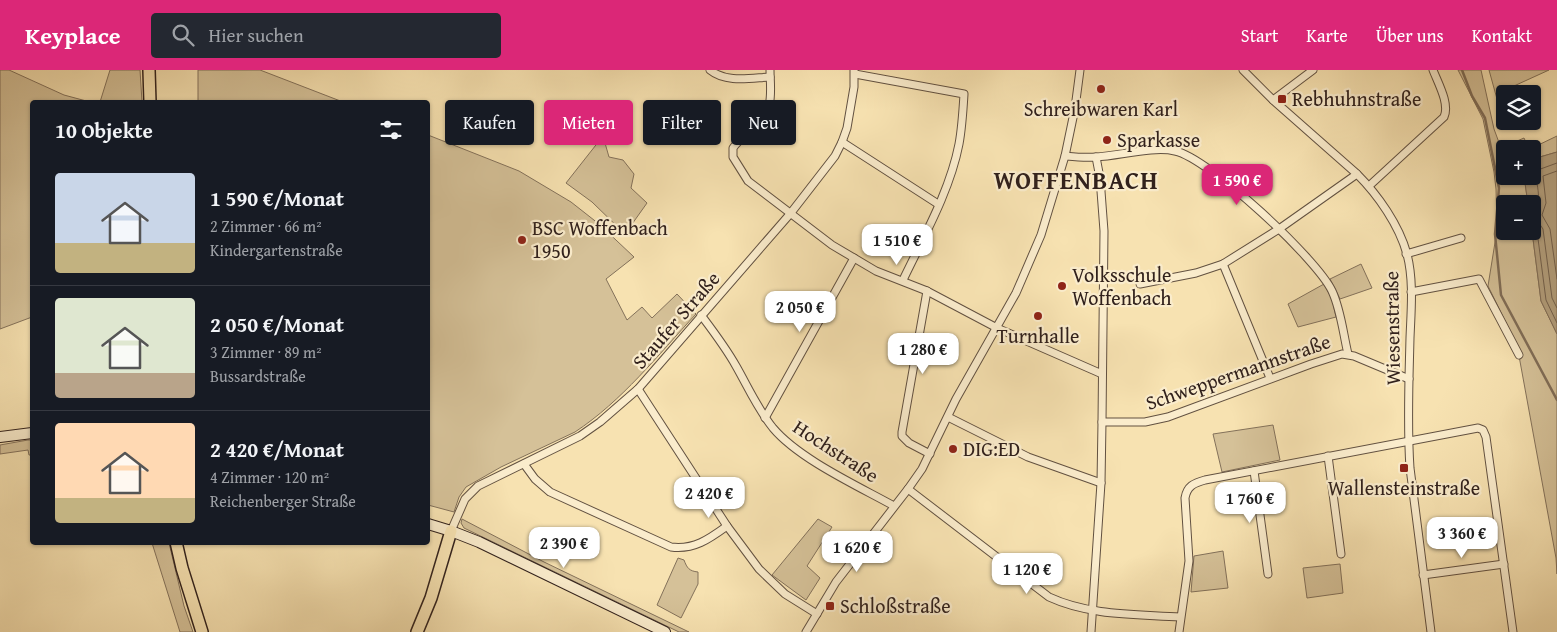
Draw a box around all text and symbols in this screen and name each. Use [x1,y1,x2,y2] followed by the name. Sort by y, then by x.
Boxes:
[151,13,501,58] search box
[25,18,121,53] text: Keyplace
[169,21,197,49] icon: search
[209,21,304,49] text: Hier suchen
[1241,22,1278,49] text: Start
[1306,22,1348,49] text: Karte
[1376,22,1444,49] text: Über uns
[1472,22,1532,49] text: Kontakt
[1095,83,1107,95] marker: Schreibwaren Karl
[1292,84,1421,113] place label: Rebhuhnstraße
[1496,85,1541,240] map controls
[1496,85,1541,130] button: layers
[1276,93,1288,105] marker: Rebhuhnstraße
[1024,94,1179,123] place label: Schreibwaren Karl
[445,100,534,145] chip: Kaufen
[544,100,633,145] chip: Mieten
[643,100,721,145] chip: Filter
[731,100,796,145] chip: Neu
[55,115,153,146] text: 10 Objekte
[377,116,405,144] icon: filters
[1117,125,1200,154] place label: Sparkasse
[1101,134,1113,146] marker: Sparkasse
[1496,140,1541,185] button: +
[994,162,1158,198] district label: WOFFENBACH
[1191,164,1283,206] pin: 1 590 €
[1213,168,1261,192] text: 1 590 €
[210,183,344,214] text: 1 590 €/Monat
[95,193,155,253] icon: home
[1496,195,1541,240] button: −
[532,213,668,265] place label: BSC Woffenbach 1950
[210,214,322,238] text: 2 Zimmer · 66 m²
[851,224,943,266] pin: 1 510 €
[873,228,921,252] text: 1 510 €
[516,234,528,246] marker: BSC Woffenbach 1950
[210,238,343,262] text: Kindergartenstraße
[1072,260,1171,312] place label: Volksschule Woffenbach
[625,264,726,375] street label: Staufer Straße
[1376,271,1407,385] street label: Wiesenstraße
[1056,280,1068,292] marker: Volksschule Woffenbach
[754,290,846,333] pin: 2 050 €
[776,295,824,319] text: 2 050 €
[210,309,344,340] text: 2 050 €/Monat
[1032,310,1044,322] marker: Turnhalle
[95,318,155,378] icon: home
[997,321,1079,350] place label: Turnhalle
[1141,326,1334,417] street label: Schweppermannstraße
[877,332,969,375] pin: 1 280 €
[899,337,947,361] text: 1 280 €
[210,340,322,364] text: 3 Zimmer · 89 m²
[210,364,306,388] text: Bussardstraße
[788,412,885,489] street label: Hochstraße
[210,434,344,465] text: 2 420 €/Monat
[963,434,1020,463] place label: DIG:ED
[95,443,155,503] icon: home
[947,443,959,455] marker: DIG:ED
[1398,462,1410,474] marker: Wallensteinstraße
[210,465,329,489] text: 4 Zimmer · 120 m²
[1328,473,1480,502] place label: Wallensteinstraße
[663,476,755,519] pin: 2 420 €
[685,481,733,505] text: 2 420 €
[1204,482,1296,524] pin: 1 760 €
[1226,486,1274,510] text: 1 760 €
[210,489,356,513] text: Reichenberger Straße
[1416,516,1508,559] pin: 3 360 €
[1438,521,1486,545] text: 3 360 €
[518,526,610,569] pin: 2 390 €
[811,530,903,573] pin: 1 620 €
[540,531,588,555] text: 2 390 €
[833,535,881,559] text: 1 620 €
[981,552,1073,595] pin: 1 120 €
[1003,557,1051,581] text: 1 120 €
[840,591,951,620] place label: Schloßstraße
[824,600,836,612] marker: Schloßstraße

